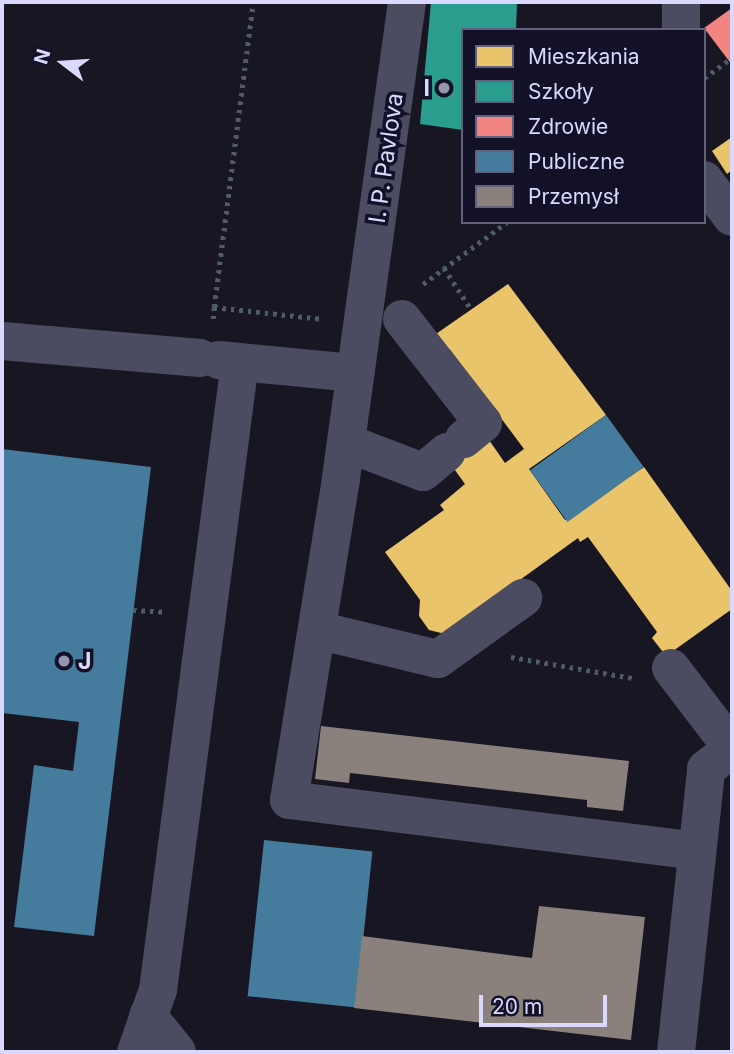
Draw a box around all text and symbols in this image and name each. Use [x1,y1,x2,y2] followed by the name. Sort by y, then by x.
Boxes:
[28,28,98,98] north arrow
[461,28,706,224] legend
[528,44,640,69] text: Mieszkania
[29,46,56,67] text: N
[424,74,430,102] place label: I
[528,79,594,104] text: Szkoły
[436,80,452,96] marker: I
[363,91,409,225] street label: I. P. Pavlova
[528,114,608,139] text: Zdrowie
[528,149,625,174] text: Publiczne
[528,184,619,209] text: Przemysł
[78,647,91,675] place label: J
[56,653,72,669] marker: J
[482,981,610,1025] scale bar
[492,994,542,1019] text: 20 m

